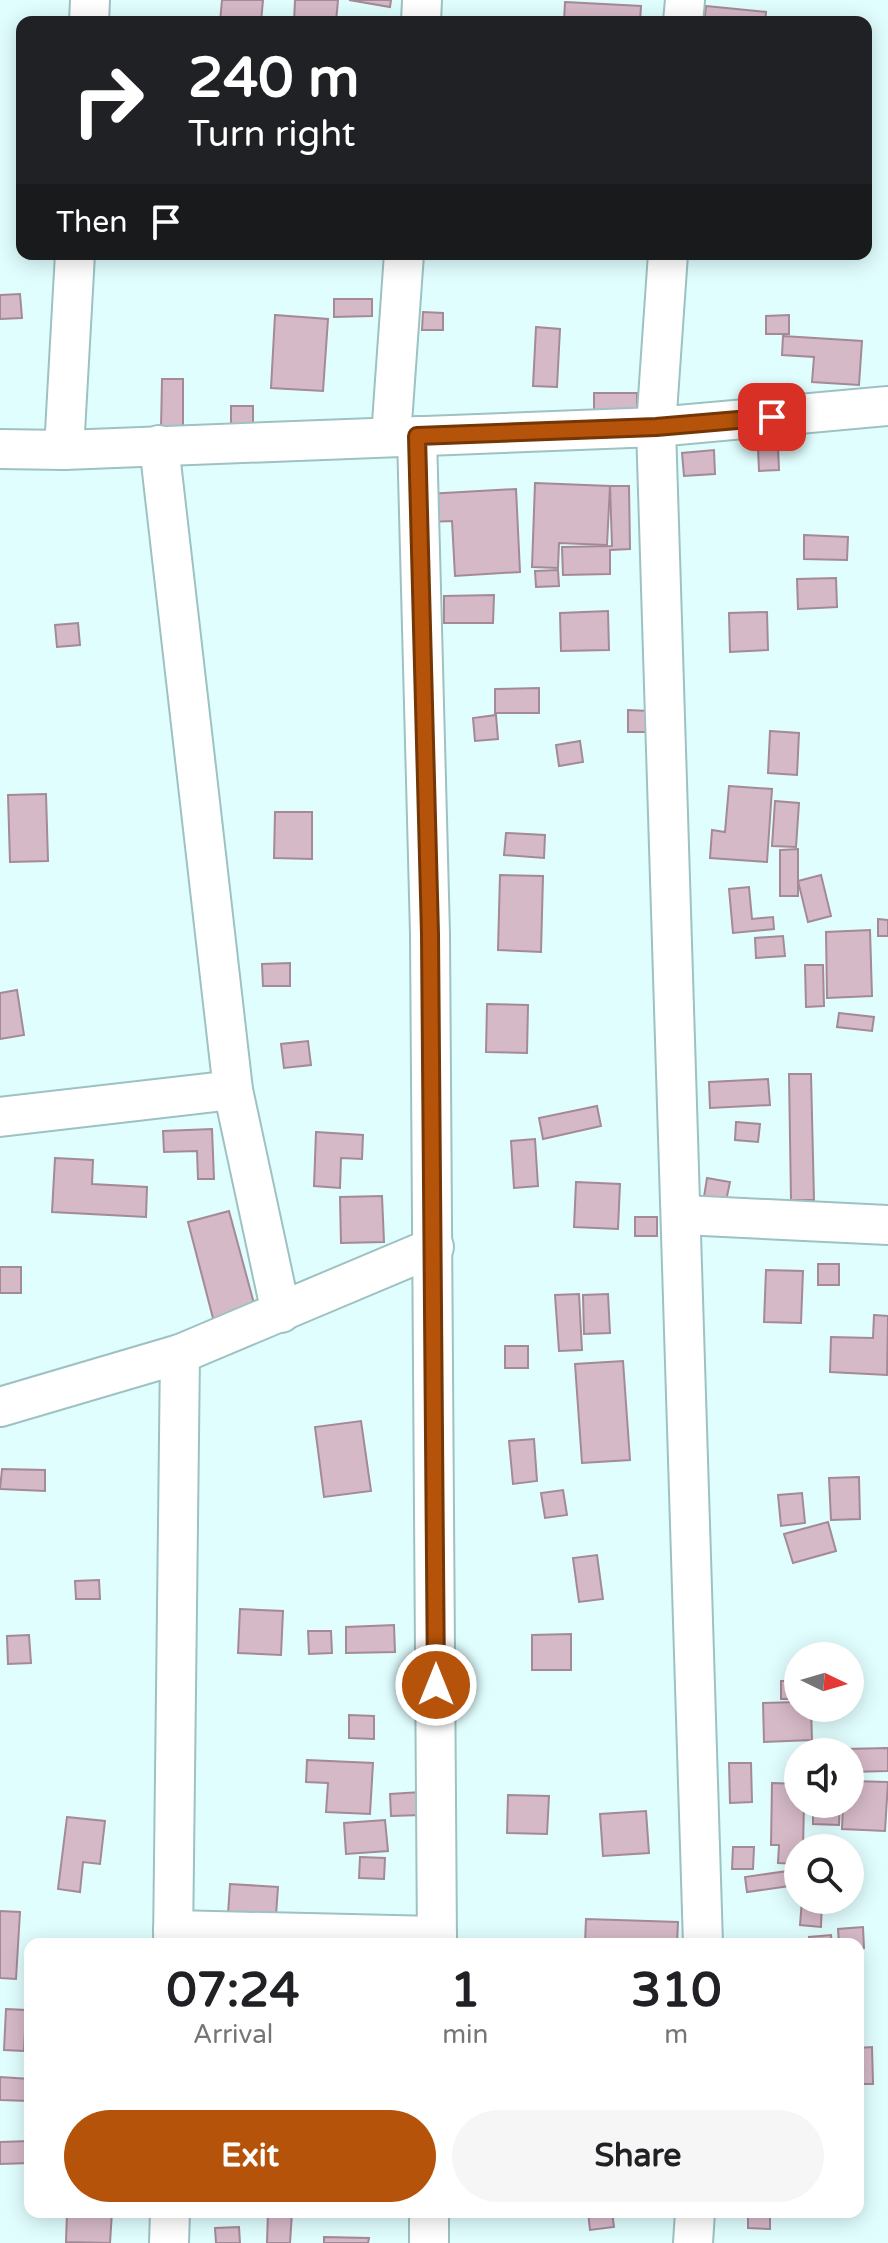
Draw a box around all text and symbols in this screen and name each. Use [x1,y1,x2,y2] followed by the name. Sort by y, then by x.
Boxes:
[188,45,359,112] text: 240 m
[56,48,160,152] icon: right
[188,113,355,156] text: Turn right
[144,200,188,244] icon: arrive
[56,204,128,241] text: Then
[738,383,806,451] pin
[750,395,794,439] icon: arrive
[784,1642,864,1722] north arrow
[784,1642,864,1914] map controls
[394,1643,478,1727] position arrow
[784,1738,864,1818] button: sound
[784,1834,864,1914] button: search
[167,1962,300,2020] text: 07:24
[450,1962,480,2020] text: 1
[631,1962,721,2020] text: 310
[193,2019,273,2050] text: Arrival
[442,2019,488,2050] text: min
[664,2019,688,2050] text: m
[64,2110,436,2202] button: Exit
[452,2110,824,2202] button: Share

